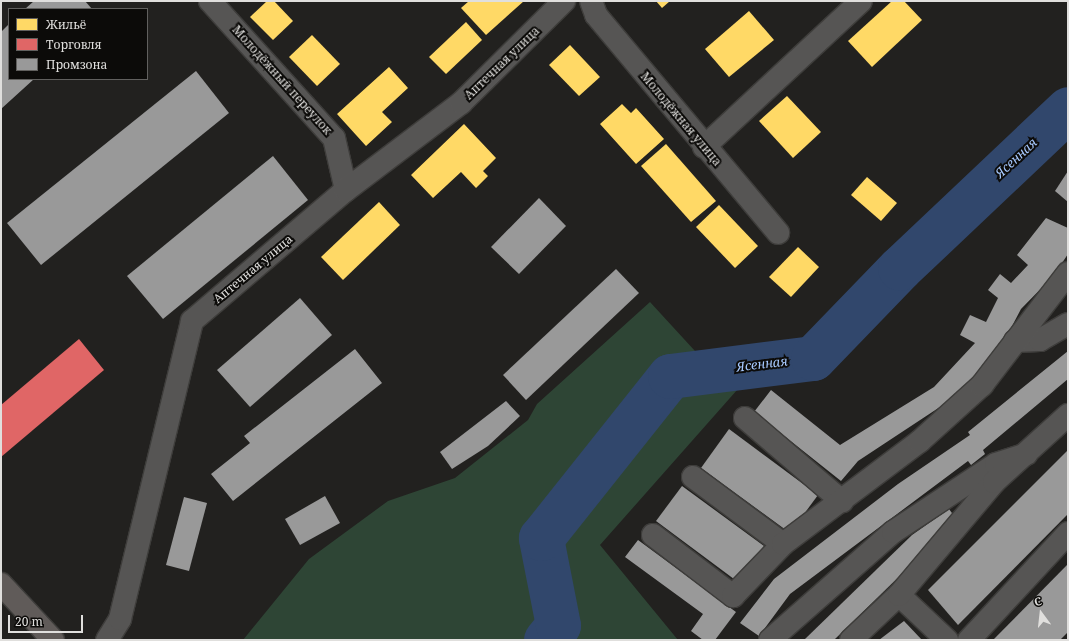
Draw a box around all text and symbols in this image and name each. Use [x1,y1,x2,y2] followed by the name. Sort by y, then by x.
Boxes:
[8,8,148,80] legend
[46,16,86,33] text: Жильё
[229,22,335,138] street label: Молодёжный переулок
[462,24,542,102] street label: Аптечная улица
[46,36,102,53] text: Торговля
[46,56,107,73] text: Промзона
[638,69,724,169] street label: Молодёжная улица
[992,135,1040,181] water label: Ясенная
[211,232,295,306] street label: Аптечная улица
[736,353,788,375] water label: Ясенная
[1021,593,1061,633] north arrow
[1032,593,1043,609] text: С
[10,607,85,633] scale bar
[15,613,43,630] text: 20 m

